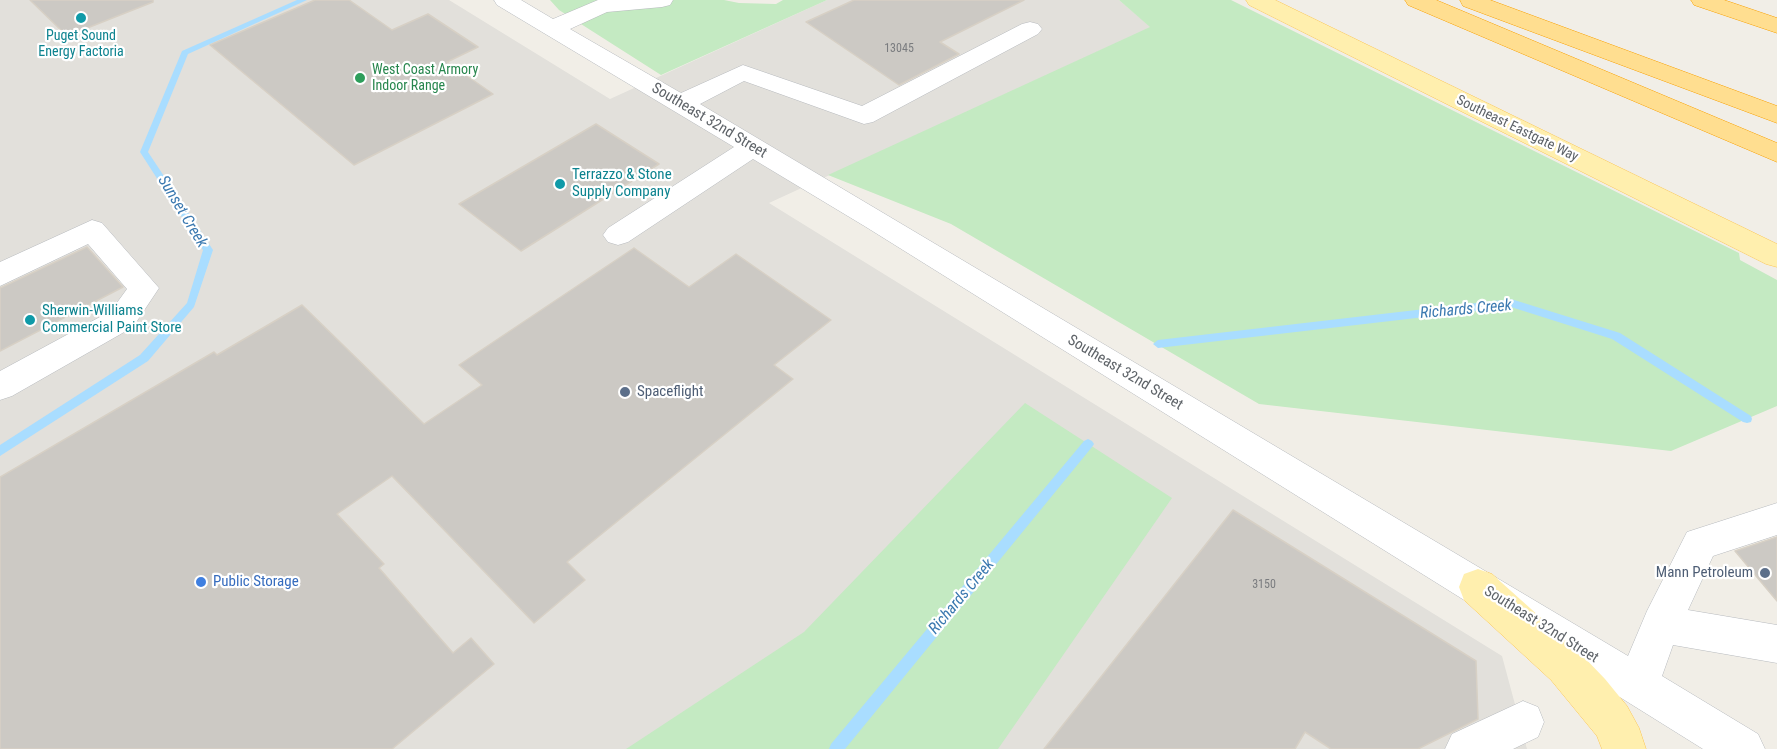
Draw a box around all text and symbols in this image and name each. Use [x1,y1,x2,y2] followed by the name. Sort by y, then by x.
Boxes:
[74,11,88,25] marker: Puget Sound Energy Factoria
[38,28,124,60] place label: Puget Sound Energy Factoria
[884,42,914,56] house number: 13045
[372,62,478,94] place label: West Coast Armory Indoor Range
[353,71,367,85] marker: West Coast Armory Indoor Range
[648,79,770,163] street label: Southeast 32nd Street
[1453,92,1581,166] street label: Southeast Eastgate Way
[572,166,672,201] place label: Terrazzo & Stone Supply Company
[153,173,211,251] water label: Sunset Creek
[553,177,567,191] marker: Terrazzo & Stone Supply Company
[1419,296,1513,324] water label: Richards Creek
[42,302,182,337] place label: Sherwin-Williams Commercial Paint Store
[23,313,37,327] marker: Sherwin-Williams Commercial Paint Store
[1064,331,1186,415] street label: Southeast 32nd Street
[637,383,703,401] place label: Spaceflight
[618,385,632,399] marker: Spaceflight
[925,556,999,638] water label: Richards Creek
[1656,564,1753,582] place label: Mann Petroleum
[1758,566,1772,580] marker: Mann Petroleum
[213,573,299,591] place label: Public Storage
[194,575,208,589] marker: Public Storage
[1252,578,1276,592] house number: 3150
[1481,583,1601,667] street label: Southeast 32nd Street

